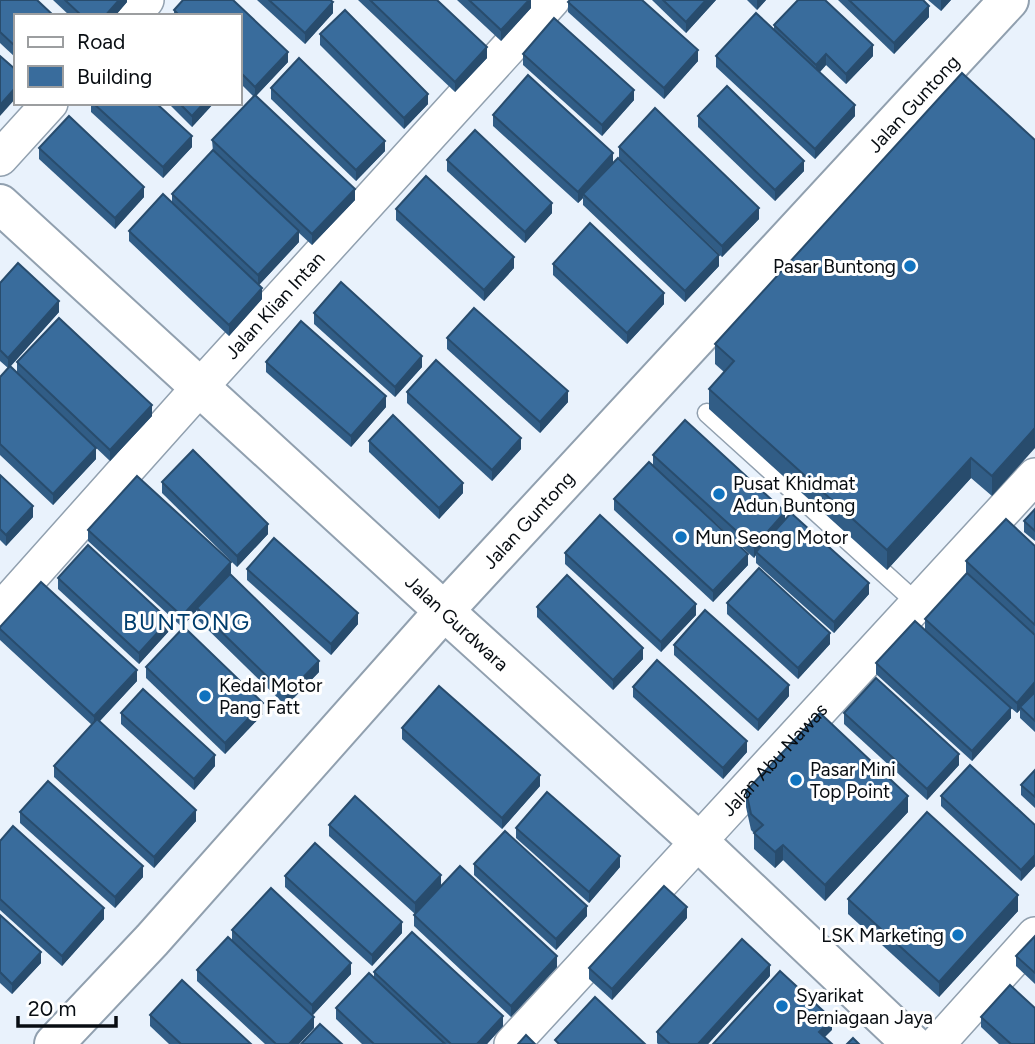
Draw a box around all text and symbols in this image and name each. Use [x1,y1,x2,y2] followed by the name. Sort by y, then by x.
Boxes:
[14,14,242,105] legend
[77,29,125,54] text: Road
[863,50,964,157] street label: Jalan Guntong
[77,64,152,89] text: Building
[220,247,330,364] street label: Jalan Klian Intan
[773,255,896,278] place label: Pasar Buntong
[902,258,918,274] marker: Pasar Buntong
[478,467,579,574] street label: Jalan Guntong
[733,472,856,517] place label: Pusat Khidmat Adun Buntong
[711,486,727,502] marker: Pusat Khidmat Adun Buntong
[695,526,849,549] place label: Mun Seong Motor
[673,529,689,545] marker: Mun Seong Motor
[400,570,513,676] street label: Jalan Gurdwara
[123,608,251,636] district label: BUNTONG
[219,674,323,719] place label: Kedai Motor Pang Fatt
[197,688,213,704] marker: Kedai Motor Pang Fatt
[717,698,832,821] street label: Jalan Abu Nawas
[810,758,896,803] place label: Pasar Mini Top Point
[788,772,804,788] marker: Pasar Mini Top Point
[821,924,944,947] place label: LSK Marketing
[950,927,966,943] marker: LSK Marketing
[18,984,116,1028] scale bar
[796,984,933,1029] place label: Syarikat Perniagaan Jaya
[28,996,76,1021] text: 20 m
[774,998,790,1014] marker: Syarikat Perniagaan Jaya

